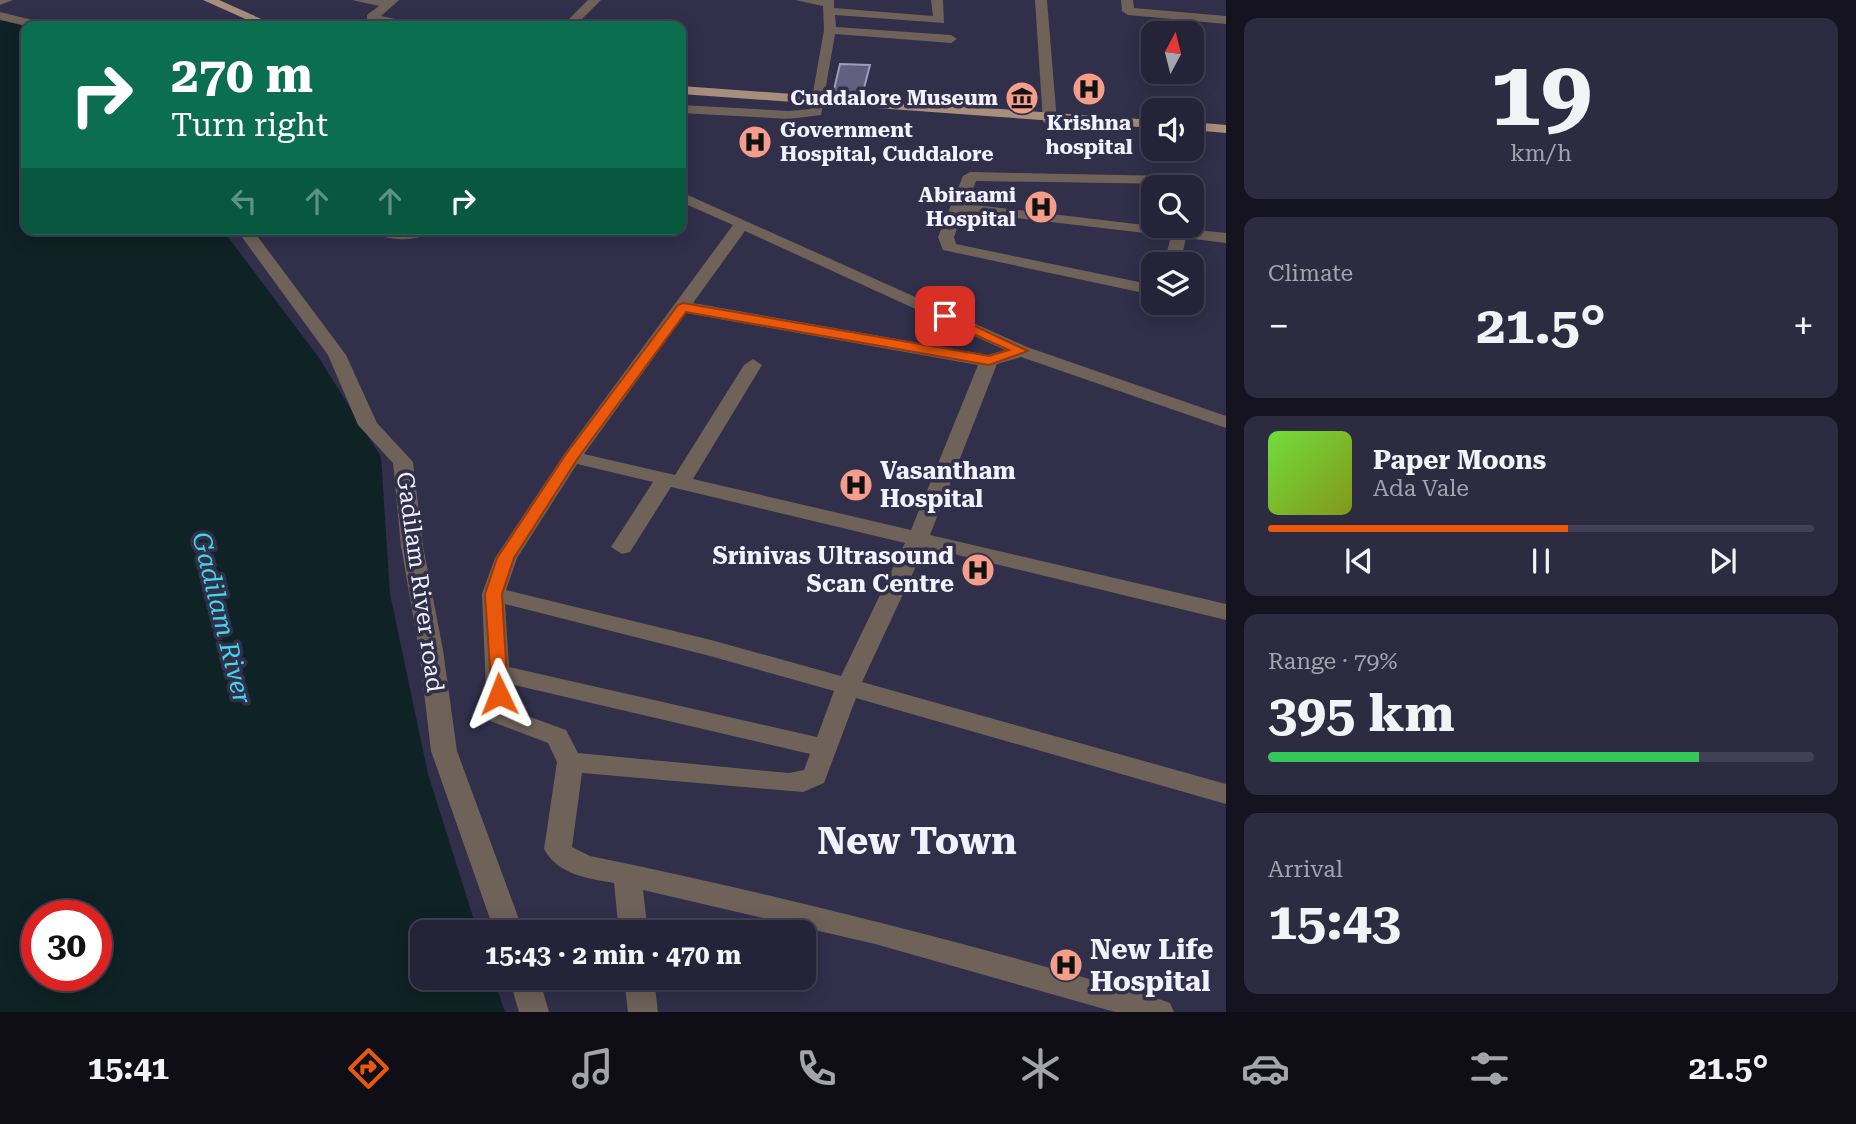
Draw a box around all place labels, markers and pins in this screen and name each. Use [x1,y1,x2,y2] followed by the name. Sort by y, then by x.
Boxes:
[1070,70,1108,108] hospital icon: Krishna hospital
[1003,79,1041,117] museum icon: Cuddalore Museum
[790,86,998,110] place label: Cuddalore Museum
[1045,111,1133,159] place label: Krishna hospital
[780,118,994,166] place label: Government Hospital, Cuddalore
[736,123,774,161] hospital icon: Government Hospital, Cuddalore
[919,183,1016,231] place label: Abiraami Hospital
[1022,188,1060,226] hospital icon: Abiraami Hospital
[915,286,975,346] pin
[880,457,1016,513] place label: Vasantham Hospital
[837,466,875,504] hospital icon: Vasantham Hospital
[712,542,954,598] place label: Srinivas Ultrasound Scan Centre
[959,551,997,589] hospital icon: Srinivas Ultrasound Scan Centre
[1090,933,1213,998] place label: New Life Hospital
[1047,946,1085,984] hospital icon: New Life Hospital

